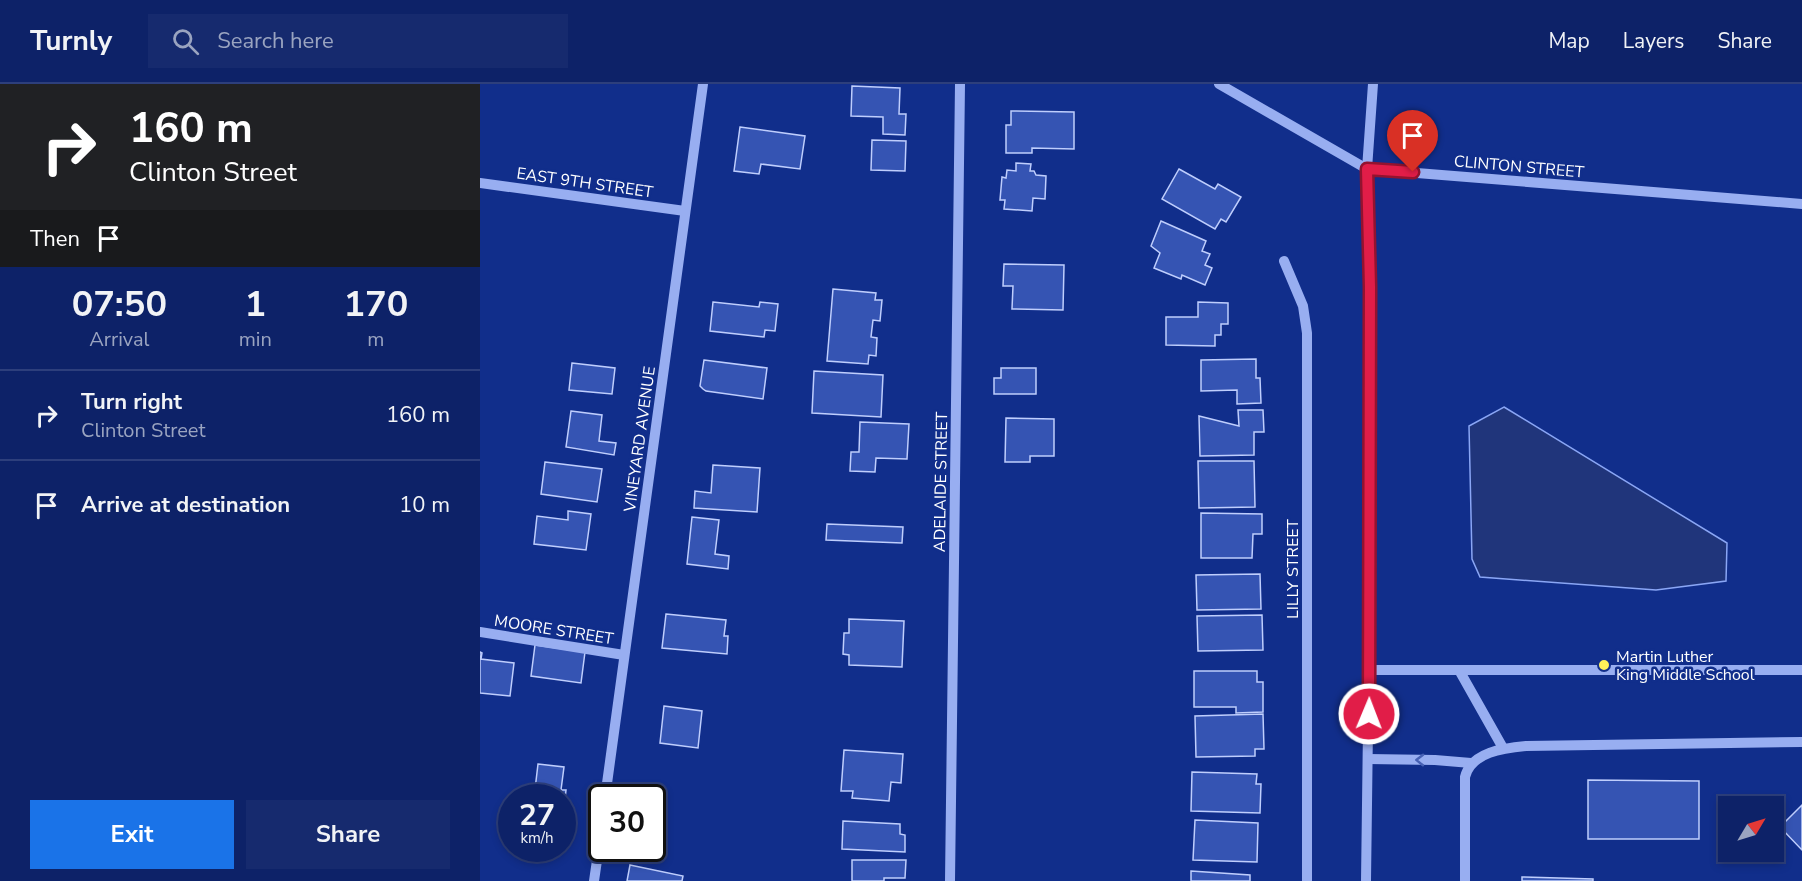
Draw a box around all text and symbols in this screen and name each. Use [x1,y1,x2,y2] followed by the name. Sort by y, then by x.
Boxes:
[148,14,568,68] search box
[30,22,112,60] text: Turnly
[169,25,202,58] icon: search
[217,26,334,56] text: Search here
[1548,27,1590,55] text: Map
[1623,27,1684,55] text: Layers
[1717,27,1772,55] text: Share
[129,100,253,157] text: 160 m
[30,108,108,186] icon: right
[1387,110,1438,172] pin
[1396,119,1429,152] icon: arrive
[1453,150,1585,184] street label: CLINTON STREET
[129,154,297,191] text: Clinton Street
[515,163,655,204] street label: EAST 9TH STREET
[92,222,125,255] icon: arrive
[30,224,80,254] text: Then
[72,280,167,329] text: 07:50
[244,280,266,329] text: 1
[343,280,408,329] text: 170
[89,326,149,353] text: Arrival
[239,326,272,353] text: min
[367,326,384,353] text: m
[619,365,661,514] street label: VINEYARD AVENUE
[81,387,182,417] text: Turn right
[30,399,63,432] icon: right
[386,400,450,430] text: 160 m
[929,411,953,552] street label: ADELAIDE STREET
[81,417,205,444] text: Clinton Street
[30,489,63,522] icon: arrive
[81,490,290,520] text: Arrive at destination
[399,490,450,520] text: 10 m
[1282,519,1304,619] street label: LILLY STREET
[493,610,615,650] street label: MOORE STREET
[1616,646,1755,686] place label: Martin Luther King Middle School
[1597,658,1611,672] marker: Martin Luther King Middle School
[1337,682,1401,746] position arrow
[1415,753,1424,766] one-way arrow
[588,784,666,862] speed limit sign: 30
[519,795,555,836] text: 27
[1718,796,1784,862] north arrow
[1718,796,1784,862] map controls
[30,800,234,869] button: Exit
[246,800,450,869] button: Share
[520,828,554,848] text: km/h

